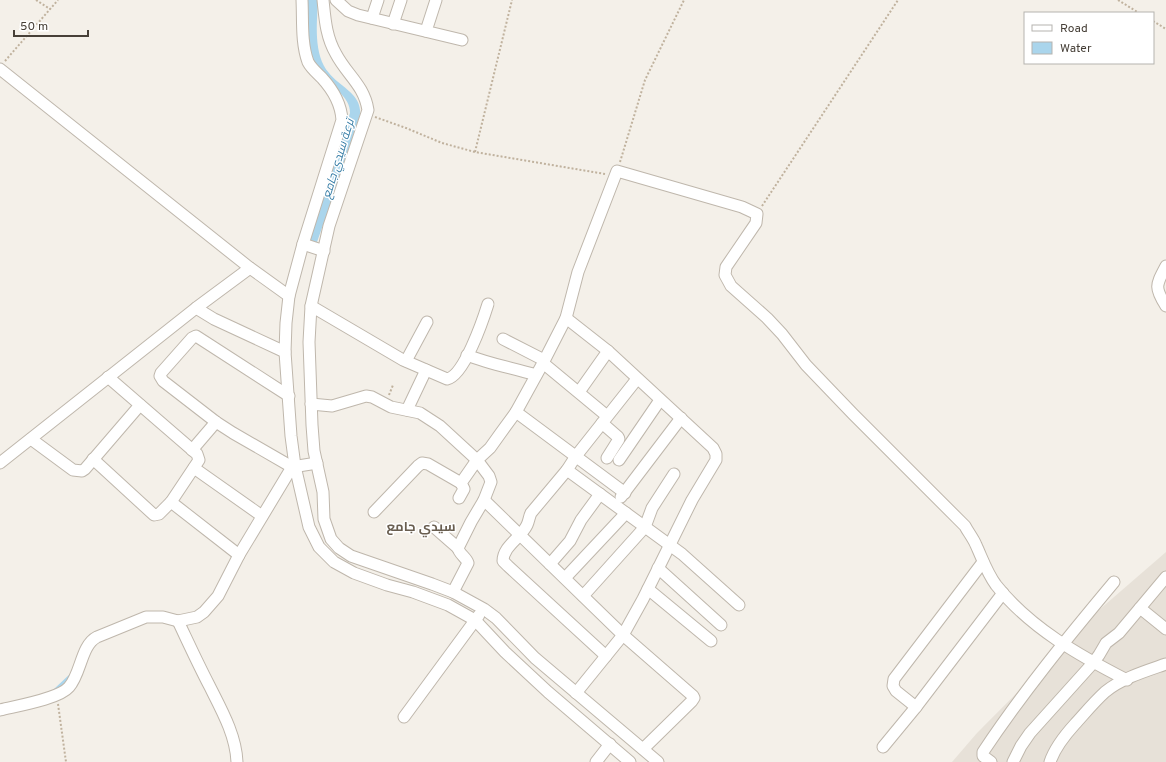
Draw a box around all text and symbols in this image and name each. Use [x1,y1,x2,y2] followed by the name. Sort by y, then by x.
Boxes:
[14,12,88,38] scale bar
[1024,12,1154,64] legend
[20,19,48,35] text: 50 m
[1060,21,1088,37] text: Road
[1060,41,1092,57] text: Water
[319,115,360,202] water label: ترعة سيدي جامع
[386,520,456,538] district label: سيدي جامع

